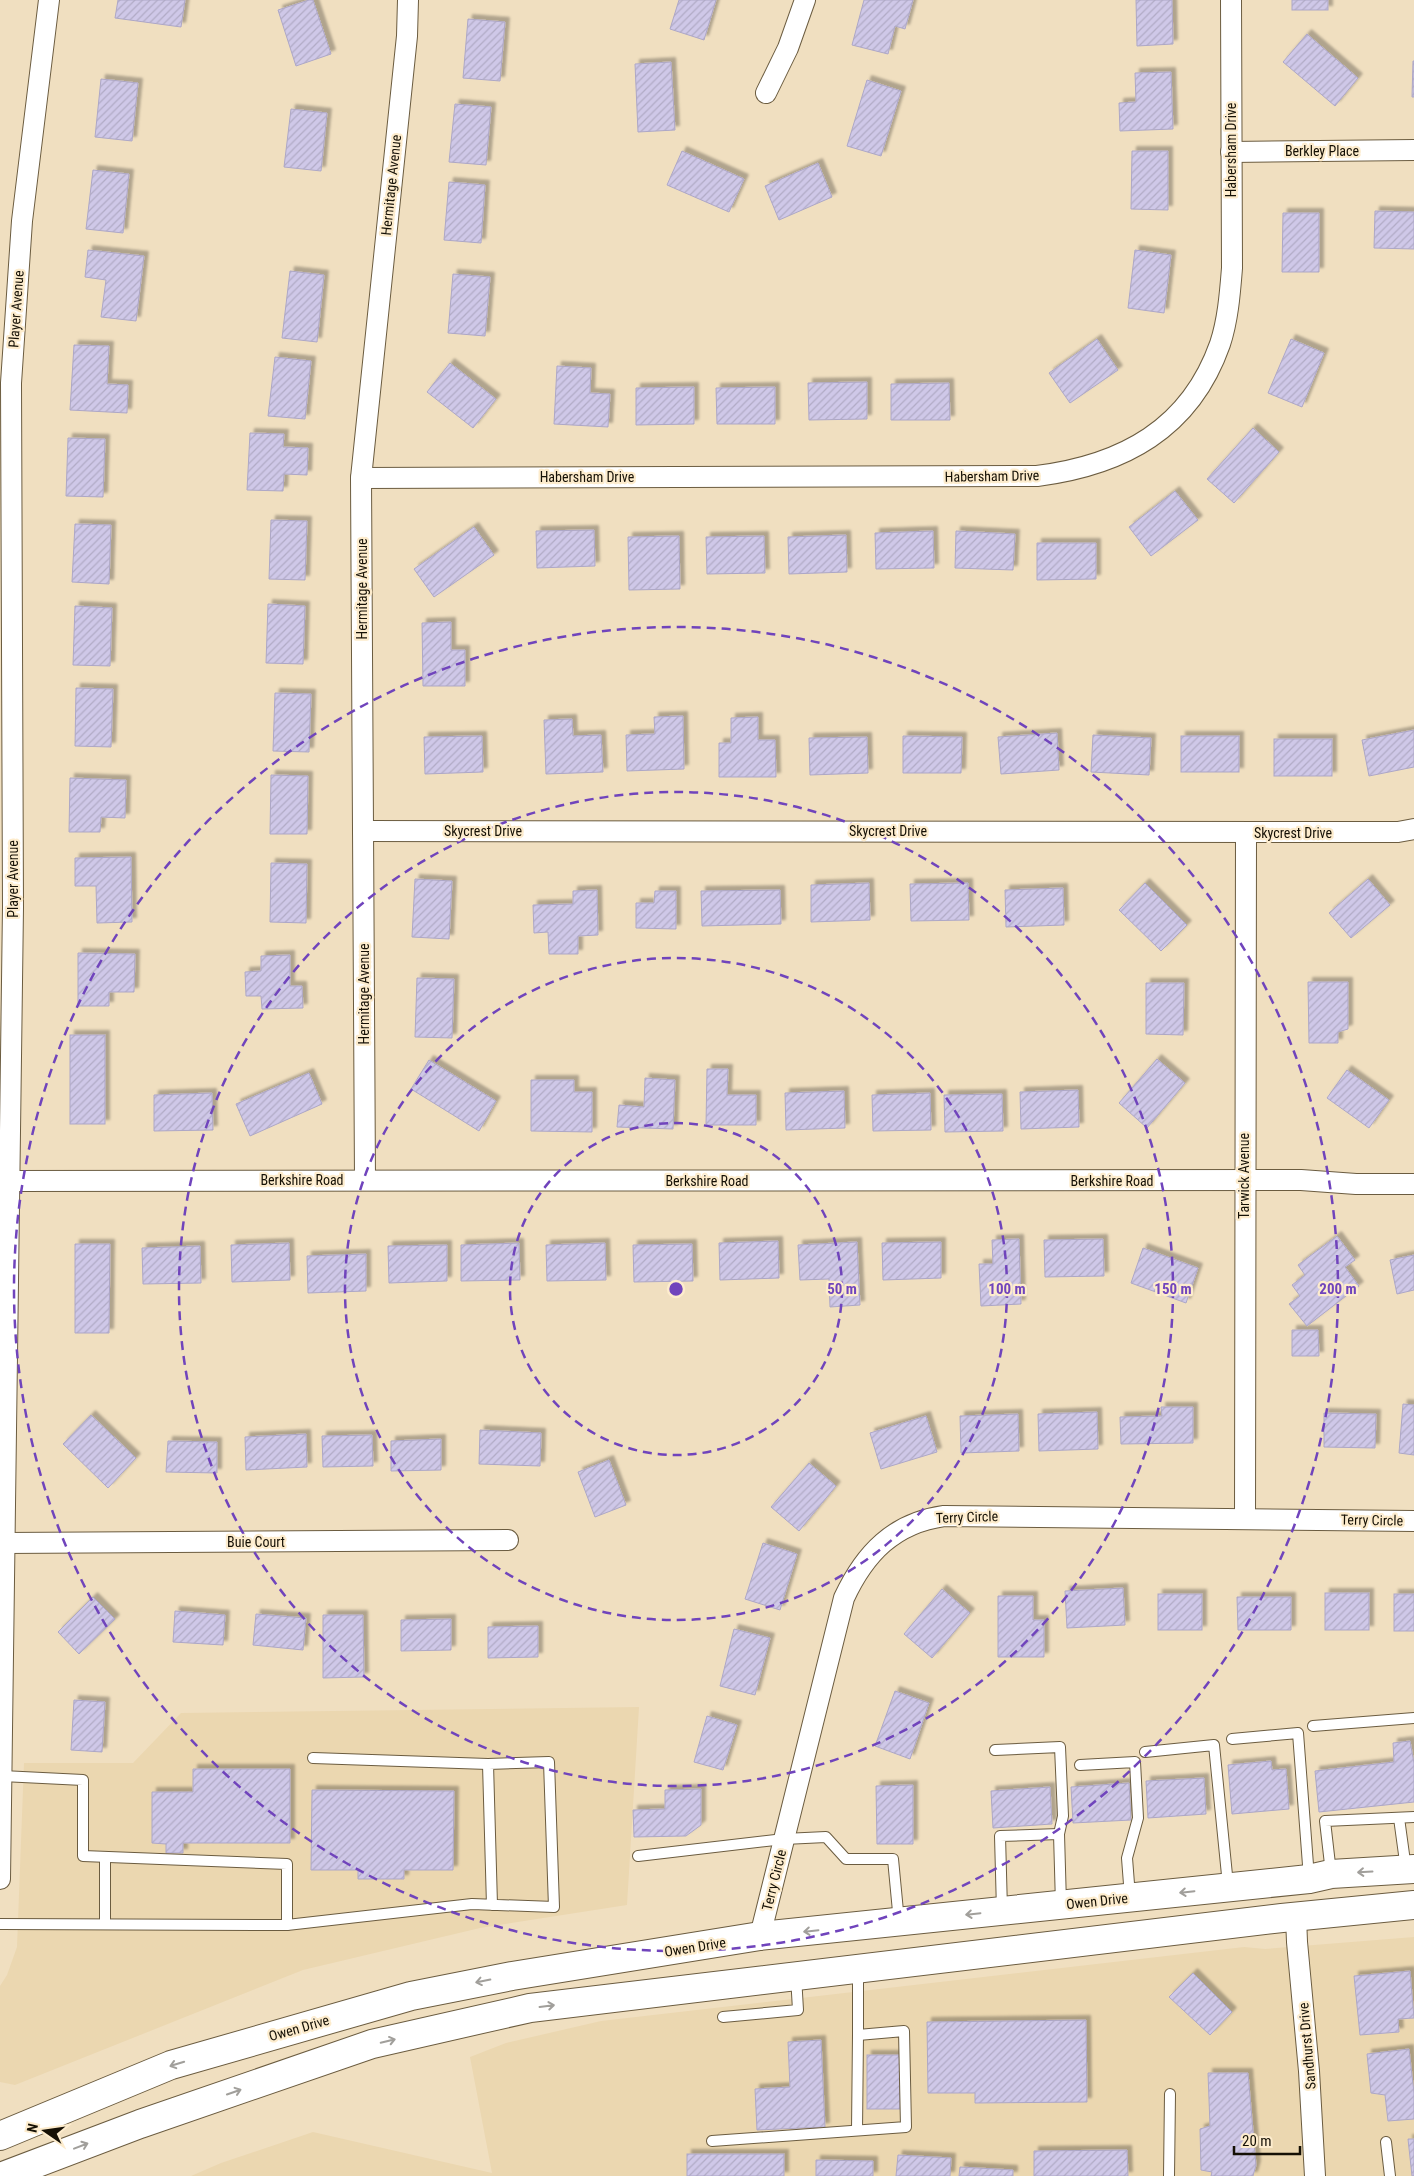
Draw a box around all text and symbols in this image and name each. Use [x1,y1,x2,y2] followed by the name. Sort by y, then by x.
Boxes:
[1223,102,1239,197] street label: Habersham Drive
[378,133,404,236] street label: Hermitage Avenue
[1285,143,1360,159] street label: Berkley Place
[5,269,27,348] street label: Player Avenue
[945,467,1040,485] street label: Habersham Drive
[540,469,635,485] street label: Habersham Drive
[354,538,370,640] street label: Hermitage Avenue
[444,823,523,839] street label: Skycrest Drive
[849,823,928,839] street label: Skycrest Drive
[1254,825,1333,841] street label: Skycrest Drive
[5,840,21,918] street label: Player Avenue
[356,943,372,1045] street label: Hermitage Avenue
[1236,1132,1252,1219] street label: Tarwick Avenue
[260,1172,344,1188] street label: Berkshire Road
[665,1173,749,1189] street label: Berkshire Road
[1070,1173,1154,1189] street label: Berkshire Road
[667,1280,685,1298] centre of rings
[827,1280,857,1298] text: 50 m
[988,1280,1026,1298] text: 100 m
[1154,1280,1192,1298] text: 150 m
[1319,1280,1357,1298] text: 200 m
[936,1508,999,1526] street label: Terry Circle
[1341,1511,1404,1529] street label: Terry Circle
[227,1534,285,1550] street label: Buie Court
[759,1847,789,1912] street label: Terry Circle
[1358,1868,1374,1877] one-way arrow
[1179,1887,1195,1897] one-way arrow
[1065,1890,1129,1912] street label: Owen Drive
[965,1909,981,1919] one-way arrow
[803,1926,819,1936] one-way arrow
[663,1934,727,1960] street label: Owen Drive
[475,1977,491,1987] one-way arrow
[538,2001,554,2011] one-way arrow
[1295,2001,1319,2090] street label: Sandhurst Drive
[267,2012,331,2044] street label: Owen Drive
[380,2035,396,2045] one-way arrow
[169,2059,185,2069] one-way arrow
[226,2086,242,2096] one-way arrow
[20,2106,70,2156] north arrow
[24,2122,41,2134] text: N
[1234,2124,1300,2156] scale bar
[1242,2132,1272,2150] text: 20 m
[73,2141,88,2150] one-way arrow

